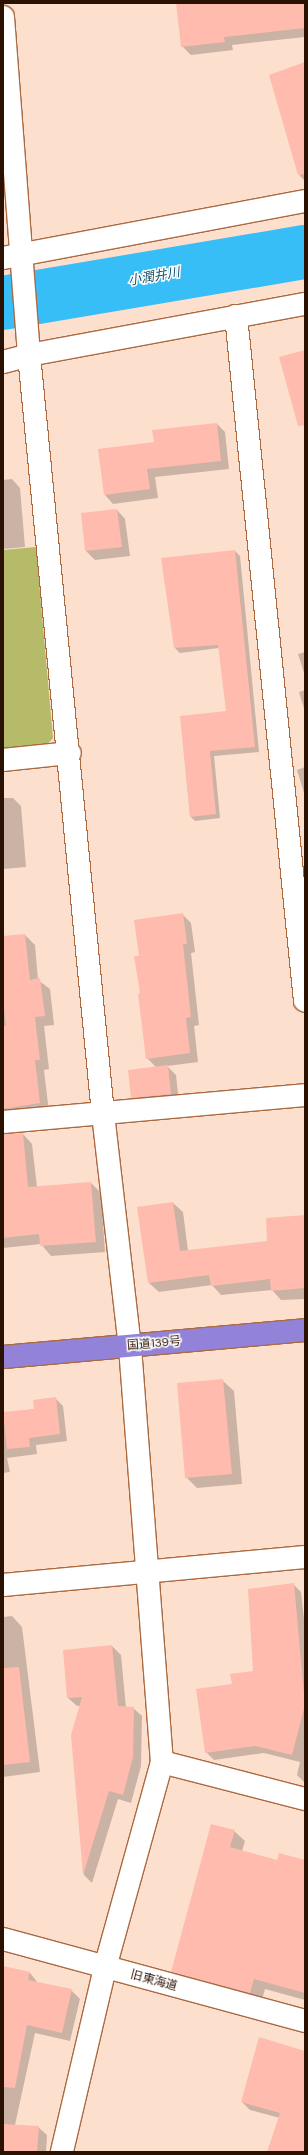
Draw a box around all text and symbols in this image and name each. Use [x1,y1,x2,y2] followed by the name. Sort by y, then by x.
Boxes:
[127,265,181,289] water label: 小潤井川
[126,1334,182,1354] street label: 国道139号
[129,1968,179,1994] street label: 旧東海道

